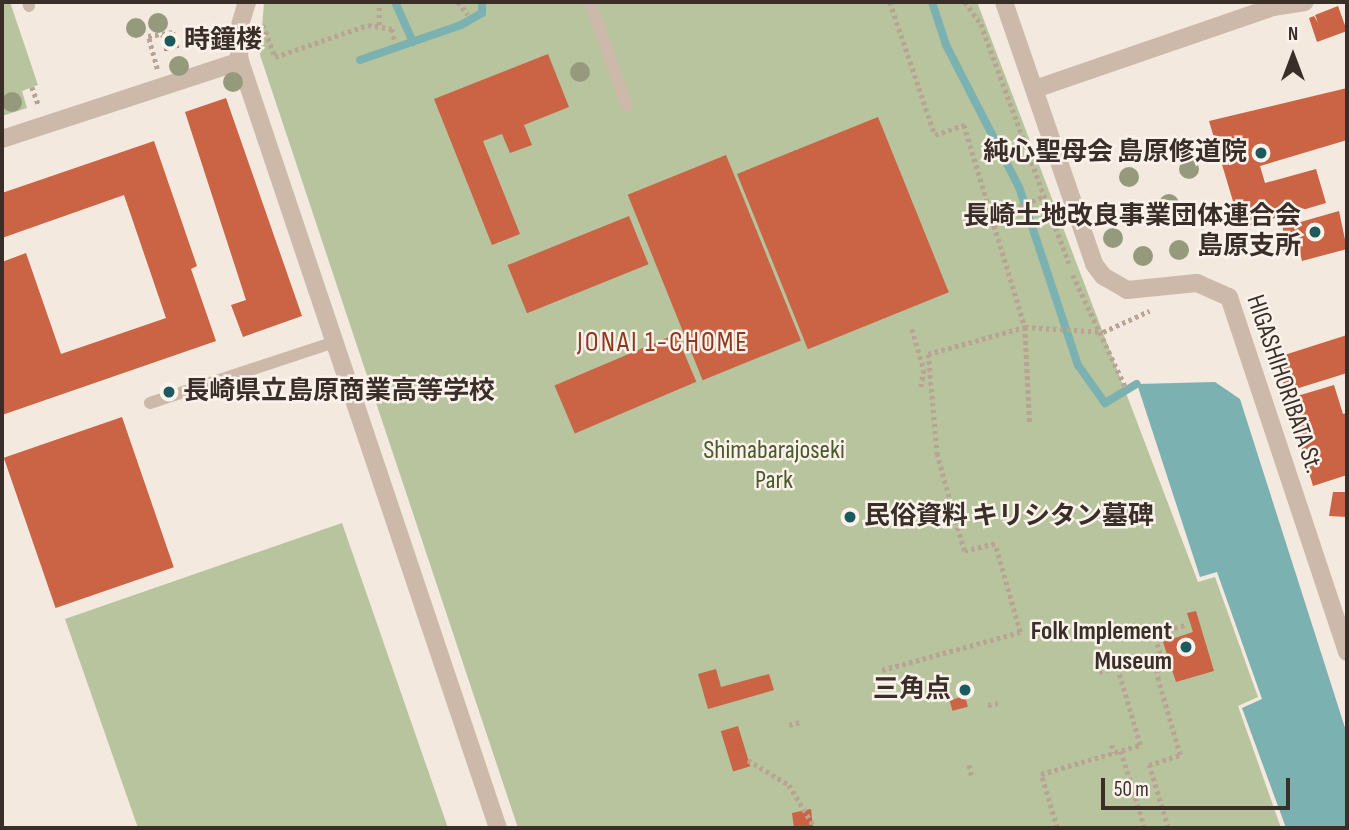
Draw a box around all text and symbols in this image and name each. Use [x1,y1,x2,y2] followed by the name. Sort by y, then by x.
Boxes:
[1258,21,1328,91] north arrow
[1288,23,1298,46] text: N
[184,25,262,57] place label: 時鐘楼
[162,33,178,49] marker: 時鐘楼
[983,137,1247,169] place label: 純心聖母会 島原修道院
[1253,145,1269,161] marker: 純心聖母会 島原修道院
[963,201,1301,262] place label: 長崎土地改良事業団体連合会 島原支所
[1307,224,1323,240] marker: 長崎土地改良事業団体連合会 島原支所
[1239,291,1329,477] street label: HIGASHIHORIBATA St.
[579,326,747,360] district label: JONAI 1-CHOME
[183,376,495,408] place label: 長崎県立島原商業高等学校
[161,384,177,400] marker: 長崎県立島原商業高等学校
[703,435,845,496] park label: Shimabarajoseki Park
[864,501,1154,533] place label: 民俗資料 キリシタン墓碑
[842,509,858,525] marker: 民俗資料 キリシタン墓碑
[1031,616,1172,678] place label: Folk Implement Museum
[1178,639,1194,655] marker: Folk Implement Museum
[873,674,951,706] place label: 三角点
[957,682,973,698] marker: 三角点
[1104,764,1293,808] scale bar
[1114,777,1149,802] text: 50 m

